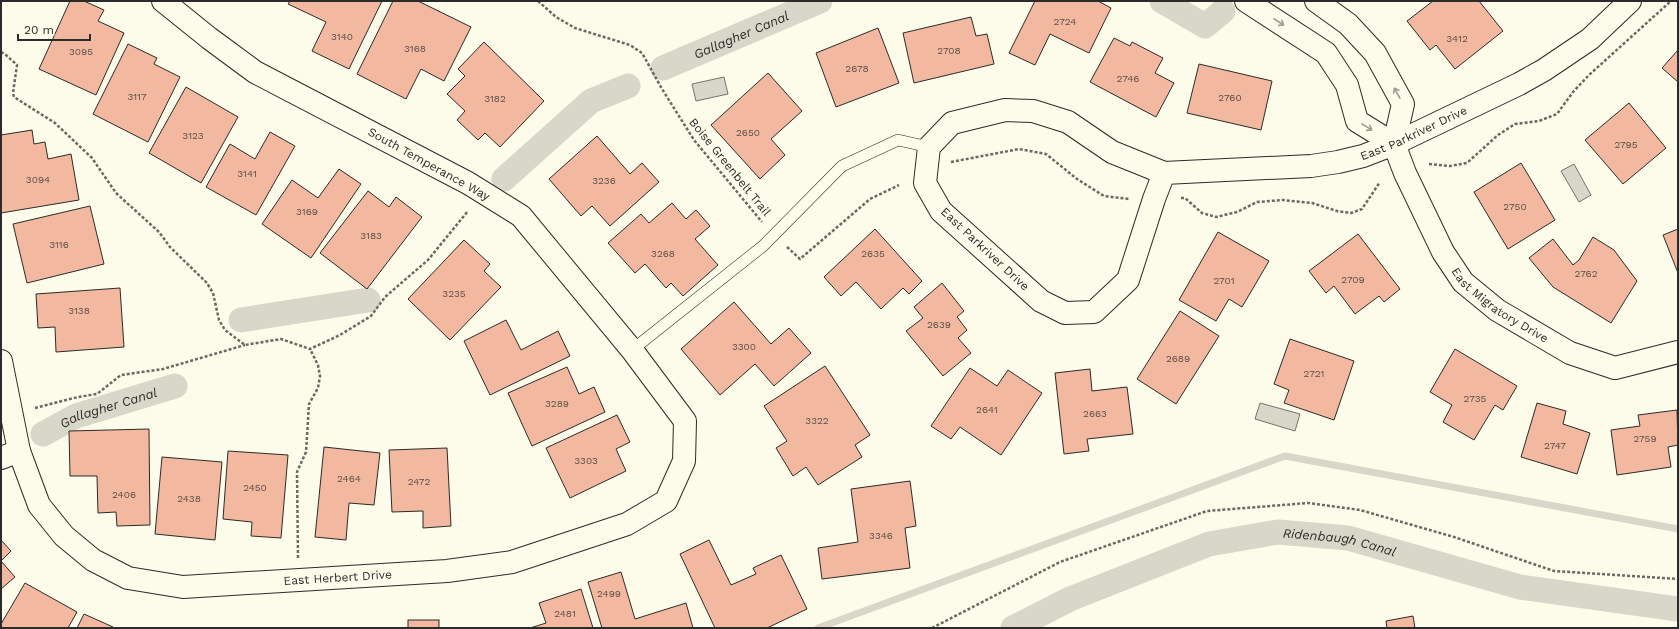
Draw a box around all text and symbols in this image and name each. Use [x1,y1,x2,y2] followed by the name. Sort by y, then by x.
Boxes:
[692,8,791,62] water label: Gallagher Canal
[18,16,90,42] scale bar
[1054,16,1076,27] house number: 2724
[1273,18,1284,26] one-way arrow
[24,23,54,37] text: 20 m
[331,31,353,42] house number: 3140
[1446,33,1468,44] house number: 3412
[404,43,426,54] house number: 3168
[937,45,961,56] house number: 2708
[69,46,93,57] house number: 3095
[845,63,869,74] house number: 2678
[1117,73,1139,84] house number: 2746
[1393,88,1400,100] one-way arrow
[127,91,147,102] house number: 3117
[1218,92,1242,103] house number: 2760
[484,93,506,104] house number: 3182
[1358,103,1469,163] street label: East Parkriver Drive
[686,115,774,219] street label: Boise Greenbelt Trail
[1361,123,1372,131] one-way arrow
[366,125,493,204] street label: South Temperance Way
[736,127,760,138] house number: 2650
[182,130,204,141] house number: 3123
[1614,139,1638,150] house number: 2795
[237,168,257,179] house number: 3141
[26,174,50,185] house number: 3094
[592,175,616,186] house number: 3236
[1503,201,1527,212] house number: 2750
[938,204,1032,294] street label: East Parkriver Drive
[296,206,318,217] house number: 3169
[360,230,382,241] house number: 3183
[49,239,69,250] house number: 3116
[651,248,675,259] house number: 3268
[861,248,885,259] house number: 2635
[1448,265,1551,346] street label: East Migratory Drive
[1575,268,1598,279] house number: 2762
[1341,274,1365,285] house number: 2709
[1213,275,1235,286] house number: 2701
[442,288,466,299] house number: 3235
[68,305,90,316] house number: 3138
[927,319,951,330] house number: 2639
[732,341,756,352] house number: 3300
[1166,353,1190,364] house number: 2689
[1304,368,1324,379] house number: 2721
[57,385,159,431] water label: Gallagher Canal
[1464,393,1487,404] house number: 2735
[545,398,569,409] house number: 3289
[976,404,998,415] house number: 2641
[1083,408,1107,419] house number: 2663
[805,415,829,426] house number: 3322
[1633,433,1657,444] house number: 2759
[1544,440,1566,451] house number: 2747
[574,455,598,466] house number: 3303
[337,473,361,484] house number: 2464
[408,476,430,487] house number: 2472
[243,482,267,493] house number: 2450
[112,489,136,500] house number: 2406
[177,493,201,504] house number: 2438
[1282,525,1398,559] water label: Ridenbaugh Canal
[869,530,893,541] house number: 3346
[283,567,392,588] street label: East Herbert Drive
[597,588,621,599] house number: 2499
[554,608,576,619] house number: 2481

